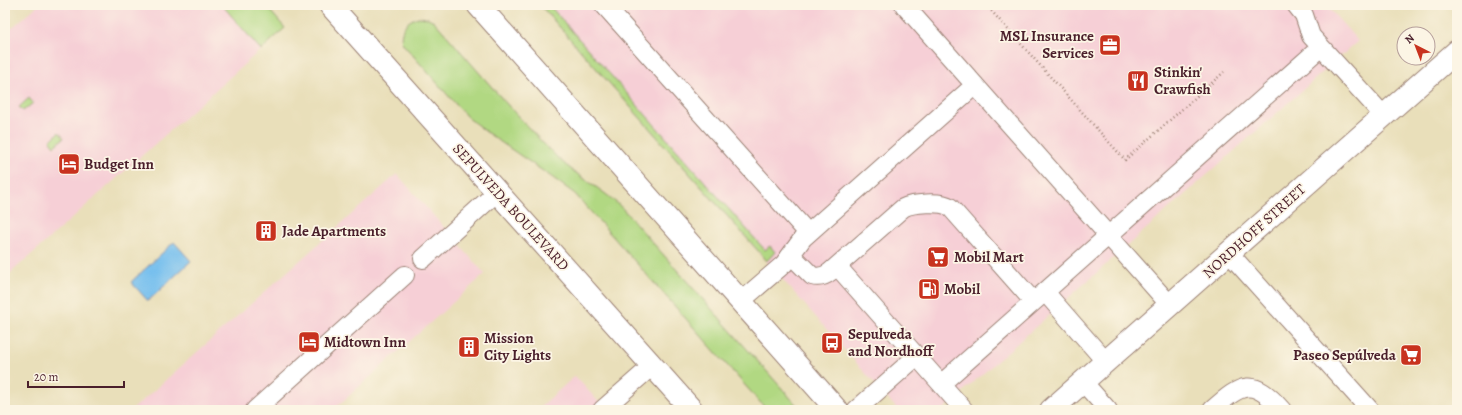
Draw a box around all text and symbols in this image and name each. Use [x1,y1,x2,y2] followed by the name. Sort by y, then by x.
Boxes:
[1000,26,1094,63] place label: MSL Insurance Services
[1396,26,1436,66] north arrow
[1402,31,1418,47] text: N
[1097,32,1123,58] office icon: MSL Insurance Services
[1154,62,1211,99] place label: Stinkin' Crawfish
[1125,68,1151,94] restaurant icon: Stinkin' Crawfish
[448,139,574,275] street label: SEPULVEDA BOULEVARD
[56,151,82,177] hotel icon: Budget Inn
[84,154,155,174] place label: Budget Inn
[1198,179,1310,283] street label: NORDHOFF STREET
[253,218,279,244] building icon: Jade Apartments
[282,221,386,241] place label: Jade Apartments
[925,244,951,270] supermarket icon: Mobil Mart
[954,247,1024,267] place label: Mobil Mart
[916,276,942,302] fuel station icon: Mobil
[944,279,980,299] place label: Mobil
[848,324,935,361] place label: Sepulveda and Nordhoff
[484,328,551,365] place label: Mission City Lights
[296,329,322,355] hotel icon: Midtown Inn
[819,330,845,356] bus stop icon: Sepulveda and Nordhoff
[324,332,406,352] place label: Midtown Inn
[456,334,482,360] building icon: Mission City Lights
[1398,342,1424,368] supermarket icon: Paseo Sepúlveda
[1293,345,1397,365] place label: Paseo Sepúlveda
[28,363,124,389] scale bar
[34,369,58,385] text: 20 m

